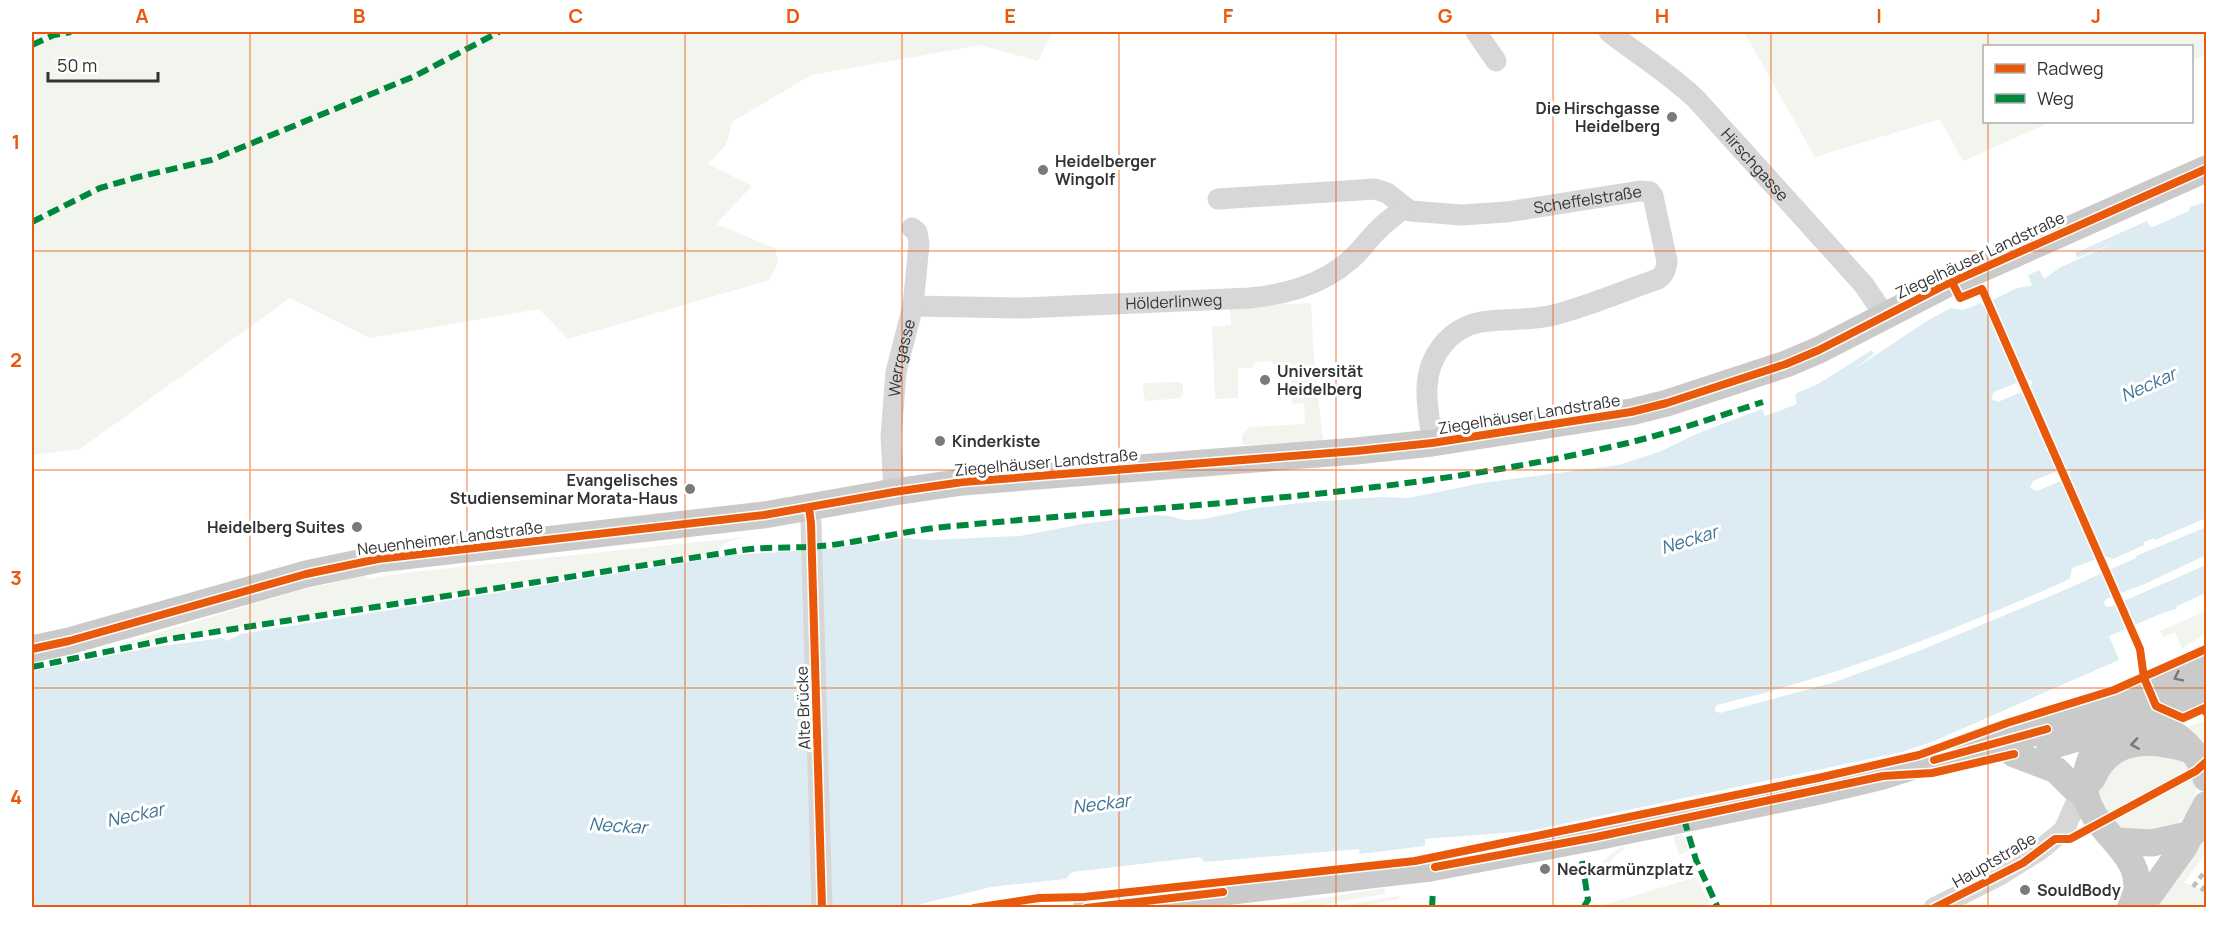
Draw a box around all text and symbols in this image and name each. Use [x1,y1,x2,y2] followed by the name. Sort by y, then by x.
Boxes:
[135,2,149,29] text: A
[353,2,366,29] text: B
[569,2,583,29] text: C
[786,2,800,29] text: D
[1004,2,1016,29] text: E
[1223,2,1234,29] text: F
[1438,2,1453,29] text: G
[1655,2,1669,29] text: H
[1876,2,1882,29] text: I
[2091,2,2101,29] text: J
[48,45,158,83] scale bar
[1983,45,2193,123] legend
[57,53,97,77] text: 50 m
[2037,56,2104,80] text: Radweg
[2037,86,2074,110] text: Weg
[1535,97,1660,137] place label: Die Hirschgasse Heidelberg
[1665,110,1679,124] marker: Die Hirschgasse Heidelberg
[1716,123,1794,206] street label: Hirschgasse
[12,128,20,155] text: 1
[1055,150,1156,190] place label: Heidelberger Wingolf
[1036,163,1050,177] marker: Heidelberger Wingolf
[1532,180,1643,219] street label: Scheffelstraße
[1892,206,2068,304] street label: Ziegelhäuser Landstraße
[1125,288,1223,314] street label: Hölderlinweg
[883,317,920,398] street label: Werrgasse
[10,346,22,373] text: 2
[1277,360,1364,400] place label: Universität Heidelberg
[2117,360,2182,407] water label: Neckar
[1258,373,1272,387] marker: Universität Heidelberg
[1436,389,1622,439] street label: Ziegelhäuser Landstraße
[952,430,1041,452] place label: Kinderkiste
[933,434,947,448] marker: Kinderkiste
[953,443,1139,481] street label: Ziegelhäuser Landstraße
[450,469,678,509] place label: Evangelisches Studienseminar Morata-Haus
[683,482,697,496] marker: Evangelisches Studienseminar Morata-Haus
[207,516,345,538] place label: Heidelberg Suites
[356,516,544,560] street label: Neuenheimer Landstraße
[1658,518,1723,559] water label: Neckar
[350,520,364,534] marker: Heidelberg Suites
[10,564,22,591] text: 3
[791,666,815,750] street label: Alte Brücke
[2173,670,2184,682] one-way arrow
[2131,737,2140,749] one-way arrow
[10,783,22,810] text: 4
[1071,787,1134,818] water label: Neckar
[104,796,168,832] water label: Neckar
[588,811,650,839] water label: Neckar
[1948,827,2040,893] street label: Hauptstraße
[1557,858,1694,880] place label: Neckarmünzplatz
[1538,862,1552,876] marker: Neckarmünzplatz
[2037,879,2121,901] place label: SouldBody
[2018,883,2032,897] marker: SouldBody

